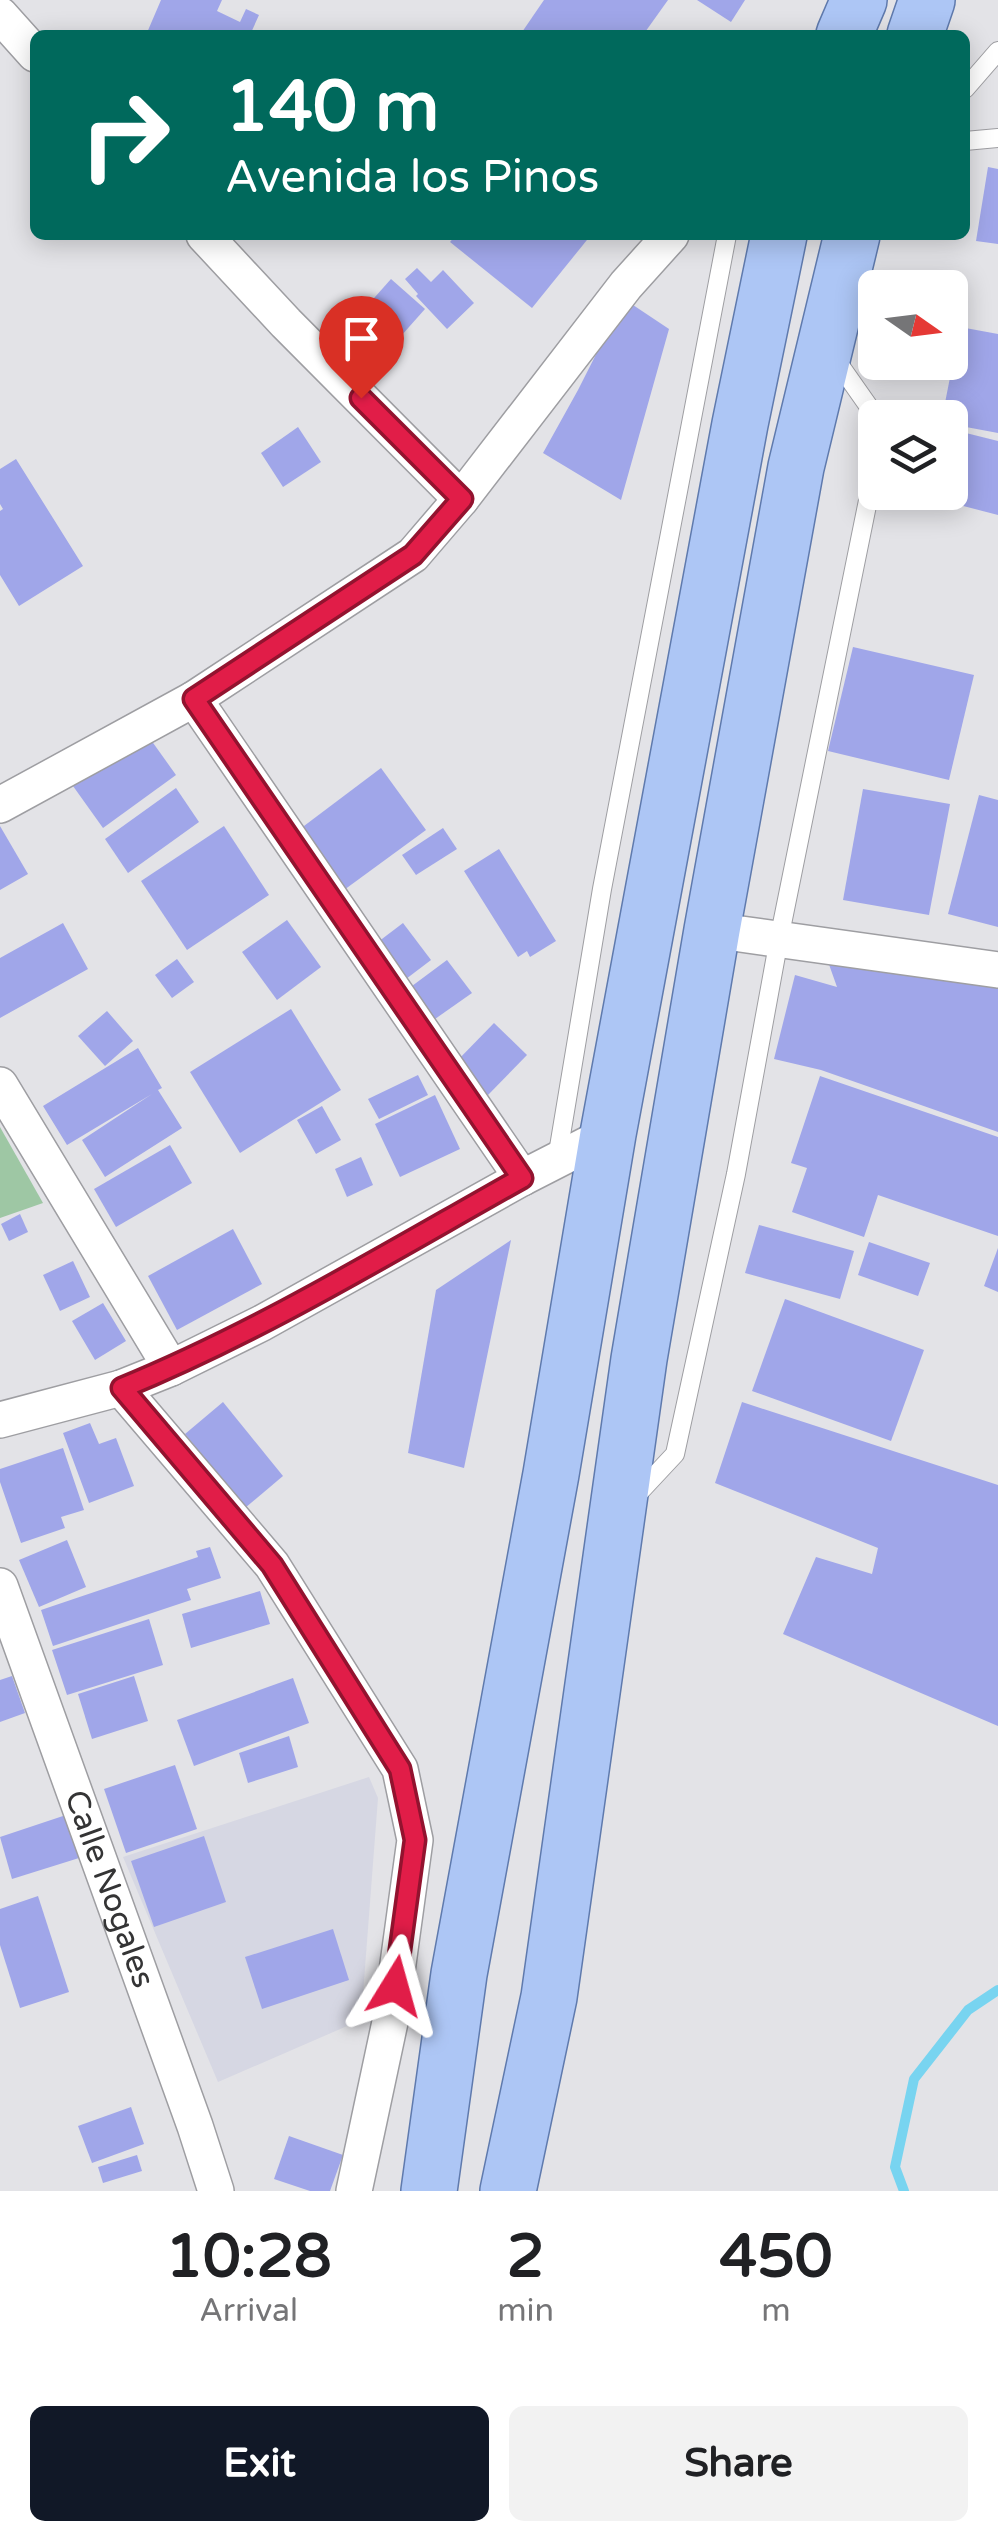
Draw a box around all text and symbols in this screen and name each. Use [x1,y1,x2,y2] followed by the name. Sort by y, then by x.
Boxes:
[225,66,439,150] text: 140 m
[60,70,190,200] icon: right
[225,151,599,205] text: Avenida los Pinos
[858,270,968,380] north arrow
[858,270,968,510] map controls
[319,296,404,399] pin
[334,311,389,366] icon: arrive
[858,400,968,510] button: layers
[56,1785,162,1993] street label: Calle Nogales
[343,1934,447,2038] position arrow
[165,2221,332,2293] text: 10:28
[507,2221,544,2293] text: 2
[719,2221,833,2293] text: 450
[199,2292,298,2330] text: Arrival
[497,2292,554,2330] text: min
[761,2292,791,2330] text: m
[30,2406,489,2521] button: Exit
[509,2406,968,2521] button: Share

